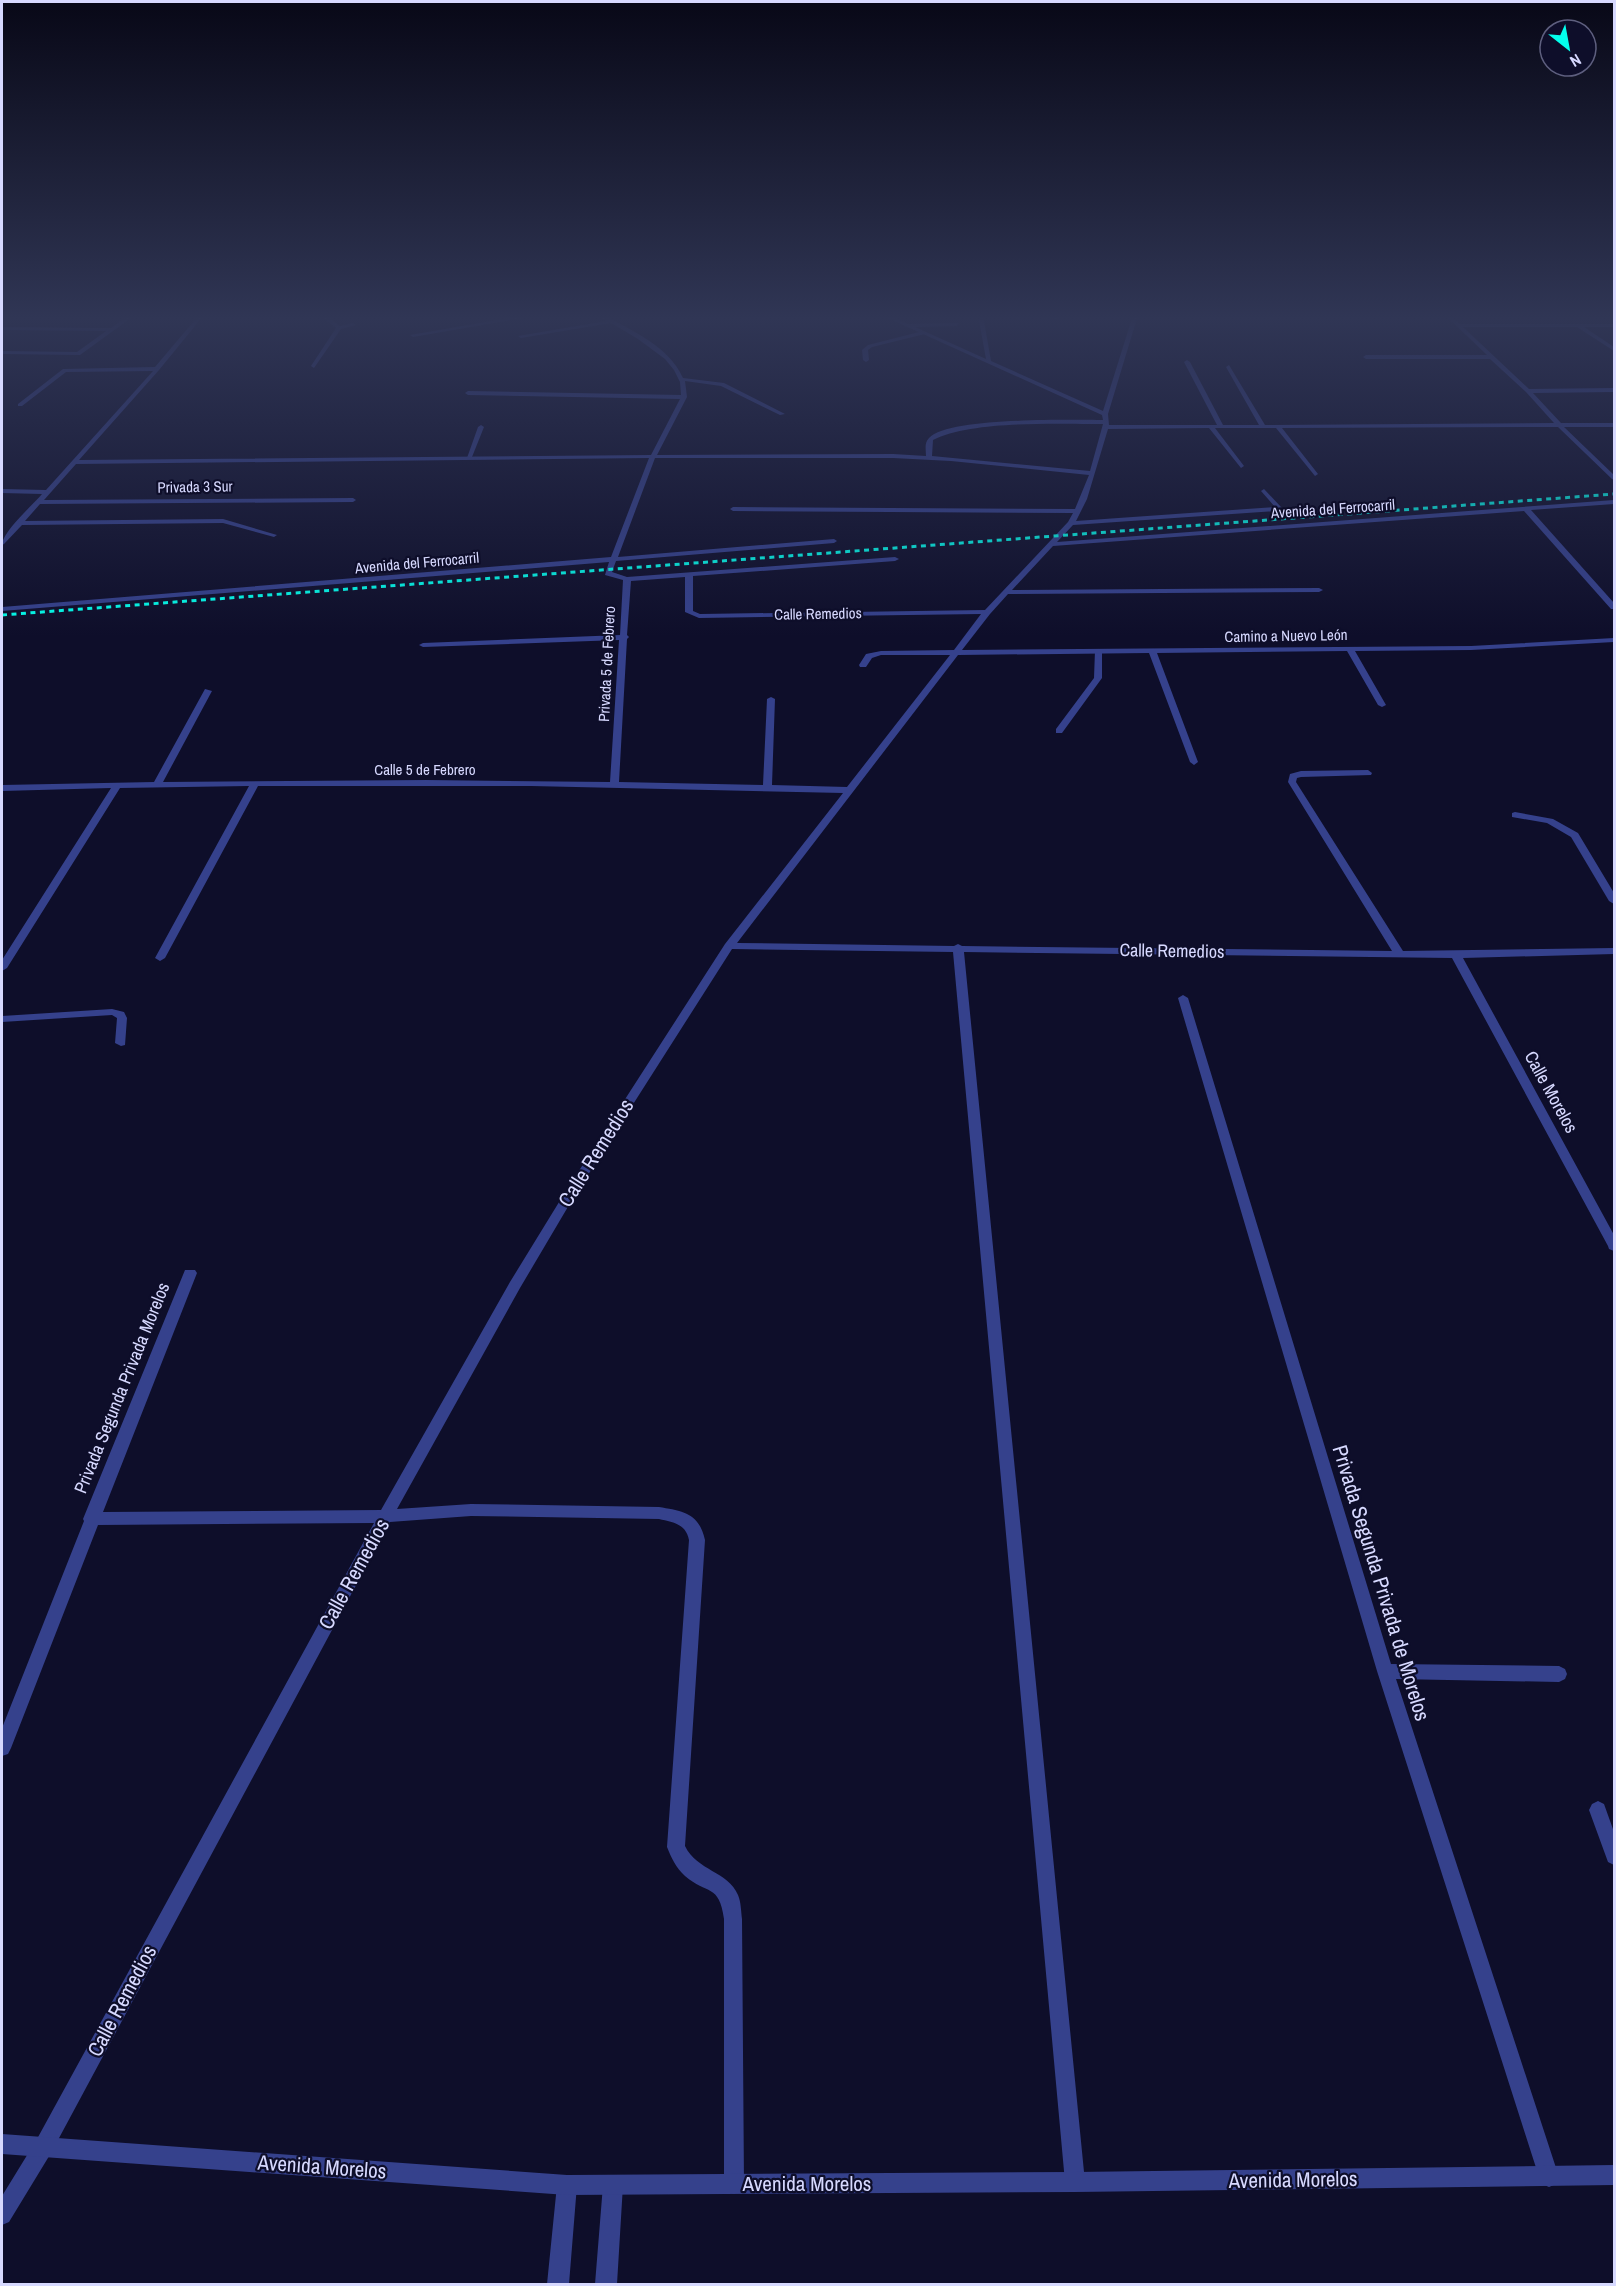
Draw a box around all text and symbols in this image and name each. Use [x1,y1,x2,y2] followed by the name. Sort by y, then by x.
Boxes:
[1538,18,1598,78] north arrow
[1566,49,1585,73] text: N
[157,475,233,498] street label: Privada 3 Sur
[1269,494,1396,523] street label: Avenida del Ferrocarril
[353,547,480,578] street label: Avenida del Ferrocarril
[774,602,862,625] street label: Calle Remedios
[593,606,620,722] street label: Privada 5 de Febrero
[1224,624,1348,647] street label: Camino a Nuevo León
[374,759,476,780] street label: Calle 5 de Febrero
[1119,937,1225,964] street label: Calle Remedios
[1519,1046,1584,1137] street label: Calle Morelos
[551,1093,640,1212] street label: Calle Remedios
[68,1279,175,1497] street label: Privada Segunda Privada Morelos
[1326,1441,1437,1724] street label: Privada Segunda Privada de Morelos
[311,1513,396,1634] street label: Calle Remedios
[80,1940,163,2062] street label: Calle Remedios
[256,2147,387,2185] street label: Avenida Morelos
[1227,2164,1358,2195] street label: Avenida Morelos
[742,2169,871,2198] street label: Avenida Morelos

